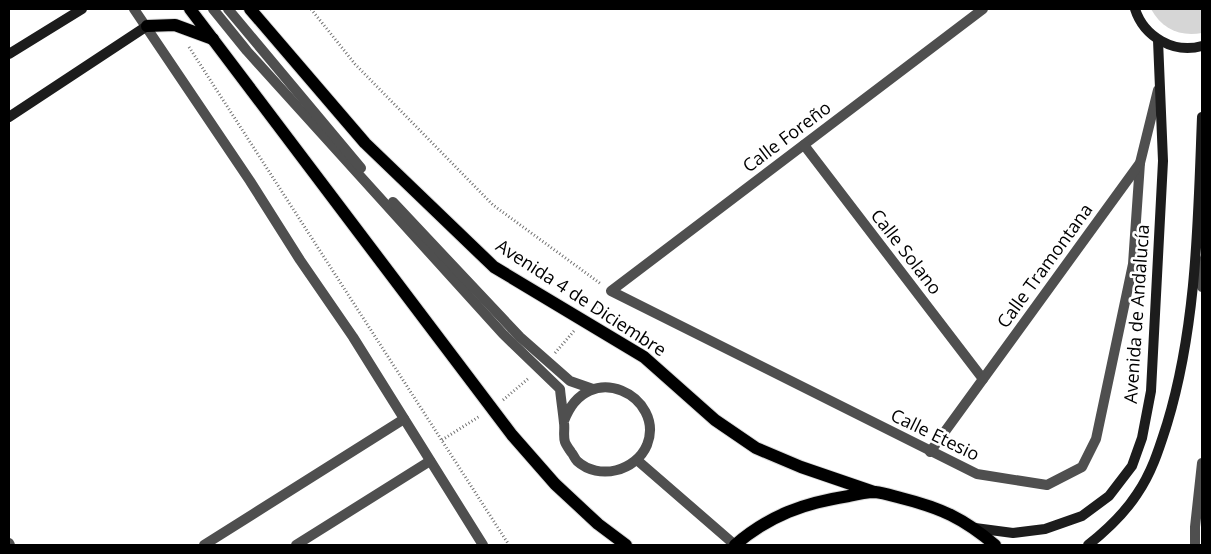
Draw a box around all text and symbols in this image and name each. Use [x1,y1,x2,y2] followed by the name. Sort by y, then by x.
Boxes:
[737,95,835,177] street label: Calle Foreño
[991,198,1098,333] street label: Calle Tramontana
[866,204,948,299] street label: Calle Solano
[1118,223,1154,404] street label: Avenida de Andalucía
[492,233,671,361] street label: Avenida 4 de Diciembre
[887,402,984,466] street label: Calle Etesio

